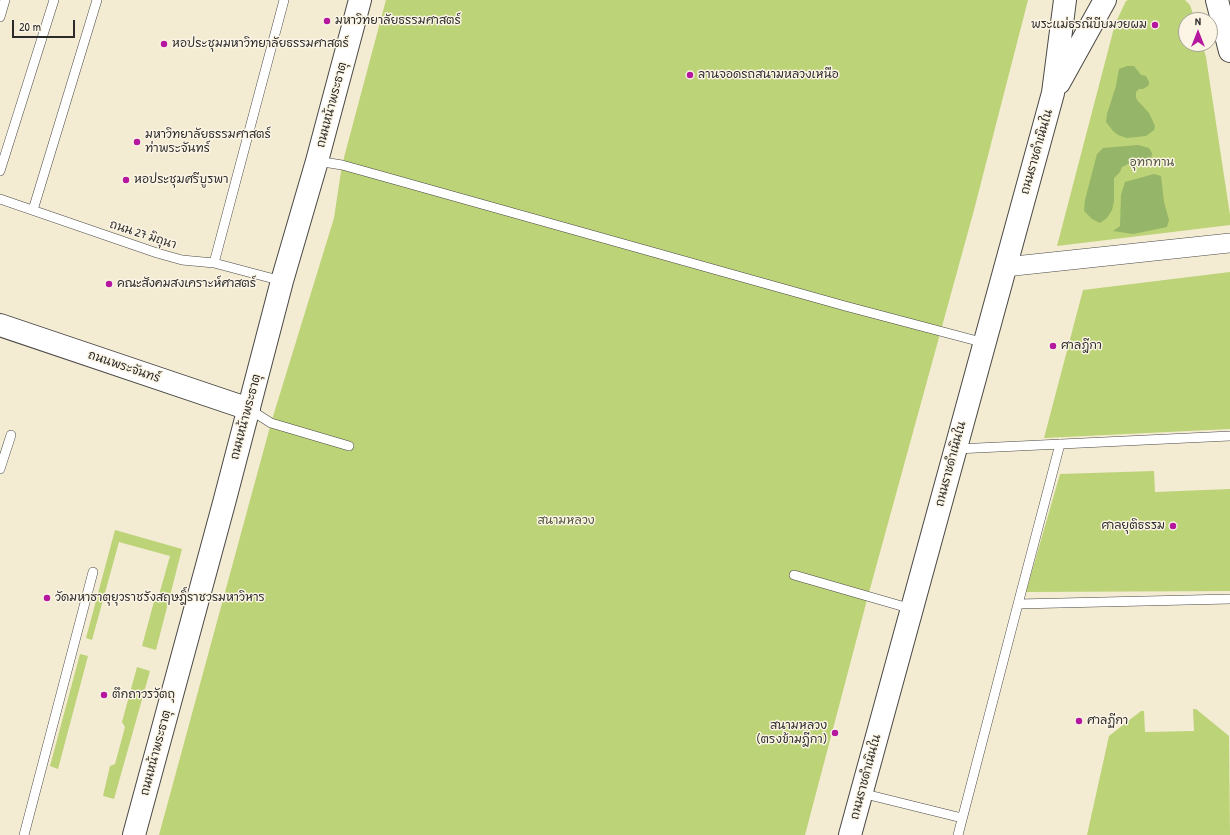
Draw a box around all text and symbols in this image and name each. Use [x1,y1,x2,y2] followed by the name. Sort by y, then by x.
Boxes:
[14,12,77,38] scale bar
[1178,12,1218,52] north arrow
[335,14,461,28] place label: มหาวิทยาลัยธรรมศาสตร์
[1195,14,1201,28] text: N
[322,16,332,26] marker: มหาวิทยาลัยธรรมศาสตร์
[19,18,41,35] text: 20 m
[1031,18,1147,32] place label: พระแม่ธรณีบีบมวยผม
[1150,20,1160,30] marker: พระแม่ธรณีบีบมวยผม
[172,37,349,51] place label: หอประชุมมหาวิทยาลัยธรรมศาสตร์
[159,39,169,49] marker: หอประชุมมหาวิทยาลัยธรรมศาสตร์
[314,61,350,149] street label: ถนนหน้าพระธาตุ
[698,68,839,82] place label: ลานจอดรถสนามหลวงเหนือ
[685,70,695,80] marker: ลานจอดรถสนามหลวงเหนือ
[1018,108,1056,196] street label: ถนนราชดำเนินใน
[145,128,271,156] place label: มหาวิทยาลัยธรรมศาสตร์ ท่าพระจันทร์
[132,137,142,147] marker: มหาวิทยาลัยธรรมศาสตร์ ท่าพระจันทร์
[1130,156,1174,170] park label: อุทกทาน
[134,173,228,187] place label: หอประชุมศรีบูรพา
[121,175,131,185] marker: หอประชุมศรีบูรพา
[108,217,178,253] street label: ถนน 27 มิถุนา
[117,277,256,291] place label: คณะสังคมสงเคราะห์ศาสตร์
[104,279,114,289] marker: คณะสังคมสงเคราะห์ศาสตร์
[1061,339,1102,353] place label: ศาลฎีกา
[1048,341,1058,351] marker: ศาลฎีกา
[86,348,162,386] street label: ถนนพระจันทร์
[228,373,264,461] street label: ถนนหน้าพระธาตุ
[933,420,969,508] street label: ถนนราชดำเนินใน
[537,514,595,528] park label: สนามหลวง
[1101,519,1165,533] place label: ศาลยุติธรรม
[1168,521,1178,531] marker: ศาลยุติธรรม
[55,591,265,605] place label: วัดมหาธาตุยุวราชรังสฤษฎิ์ราชวรมหาวิหาร
[42,593,52,603] marker: วัดมหาธาตุยุวราชรังสฤษฎิ์ราชวรมหาวิหาร
[112,688,175,702] place label: ตึกถาวรวัตถุ
[99,690,109,700] marker: ตึกถาวรวัตถุ
[138,709,174,797] street label: ถนนหน้าพระธาตุ
[1087,714,1128,728] place label: ศาลฏีกา
[1074,716,1084,726] marker: ศาลฏีกา
[757,719,827,747] place label: สนามหลวง (ตรงข้ามฎีกา)
[830,728,840,738] marker: สนามหลวง (ตรงข้ามฎีกา)
[848,733,884,821] street label: ถนนราชดำเนินใน

